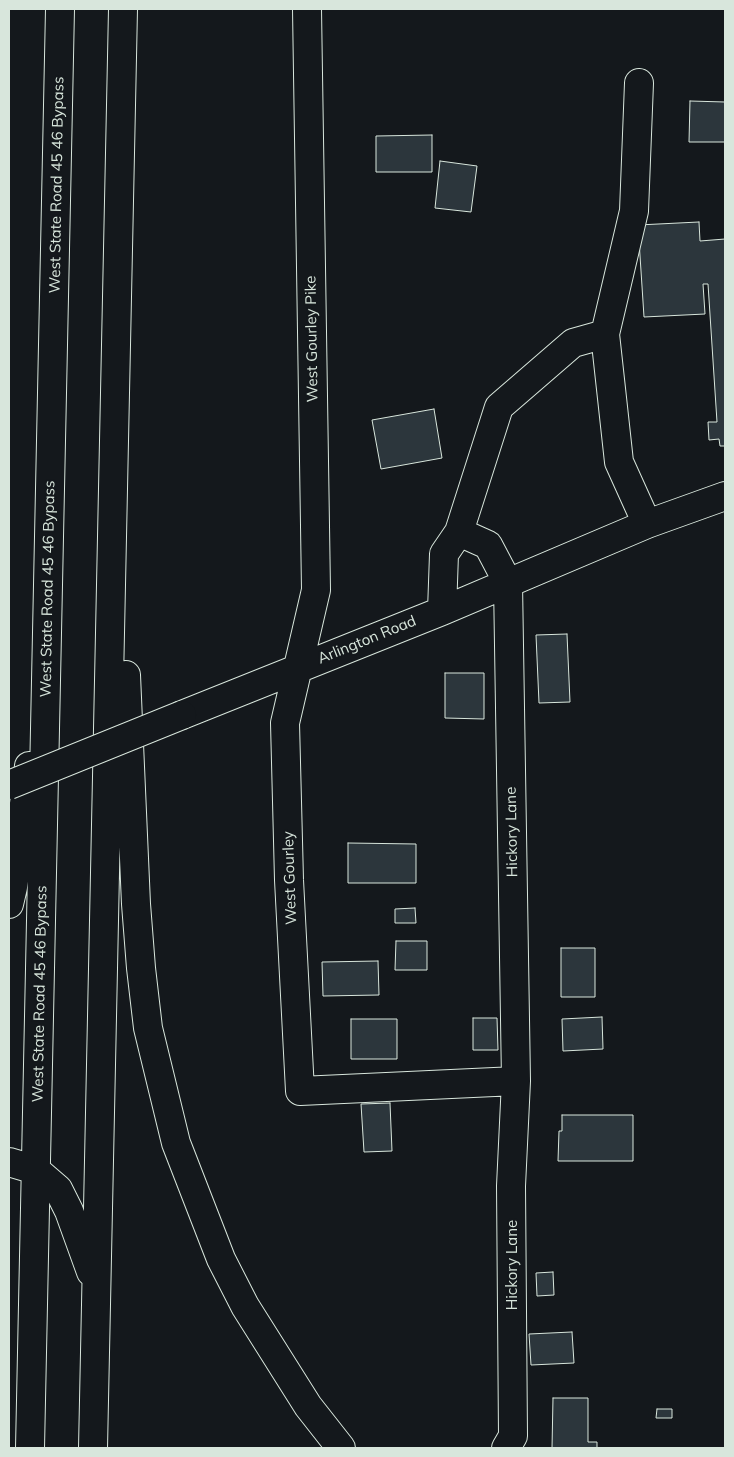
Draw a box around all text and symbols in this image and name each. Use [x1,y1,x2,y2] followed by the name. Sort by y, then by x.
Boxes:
[46,76,68,294] street label: West State Road 45 46 Bypass
[302,276,322,402] street label: West Gourley Pike
[37,480,59,698] street label: West State Road 45 46 Bypass
[315,612,419,668] street label: Arlington Road
[502,787,522,877] street label: Hickory Lane
[279,831,301,925] street label: West Gourley
[29,885,51,1103] street label: West State Road 45 46 Bypass
[503,1220,521,1310] street label: Hickory Lane

